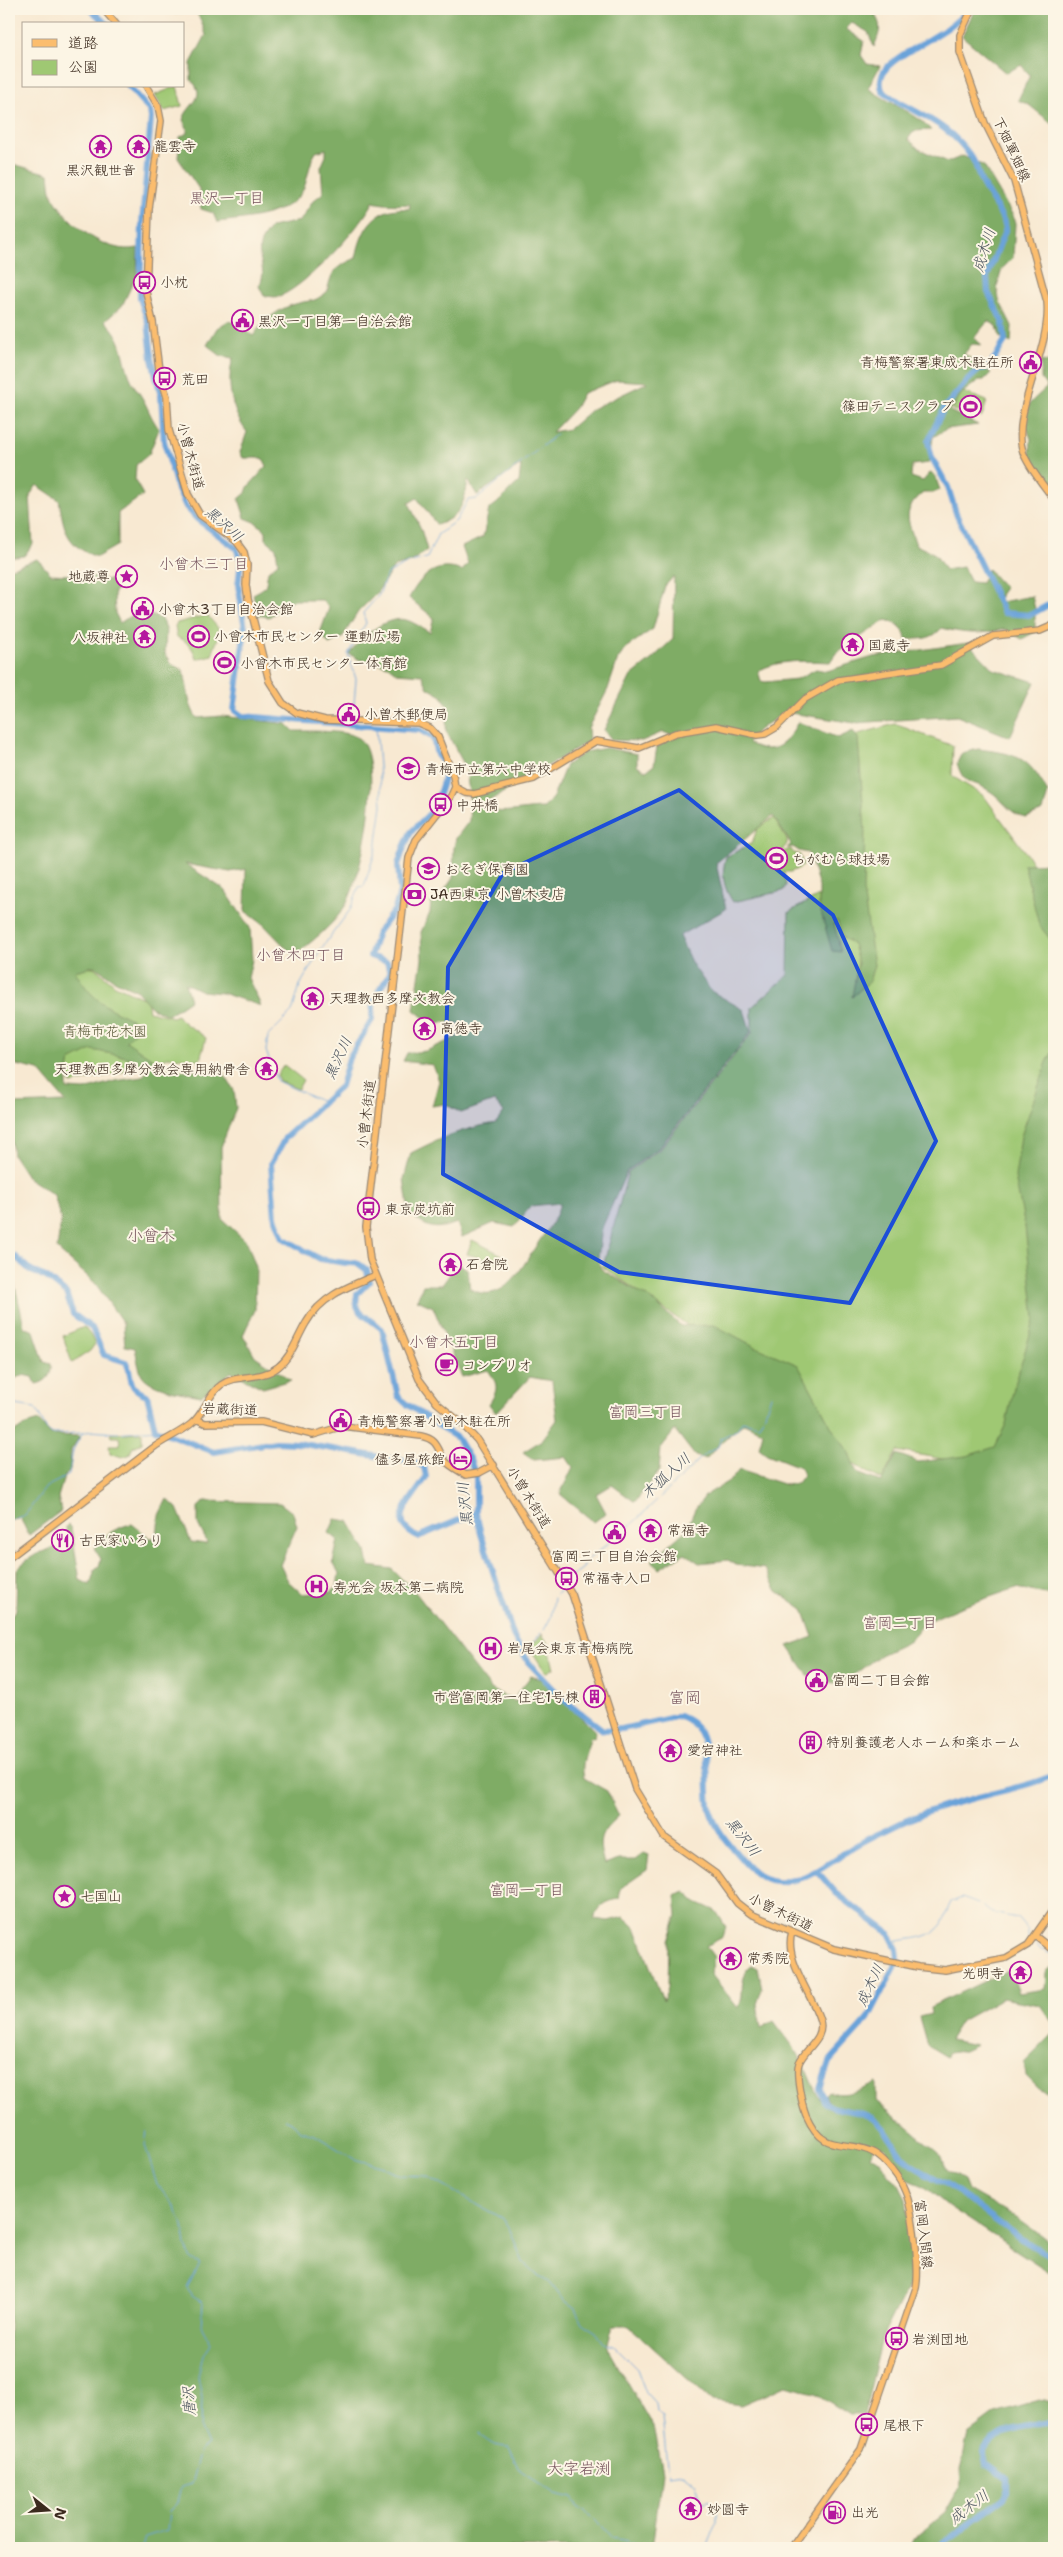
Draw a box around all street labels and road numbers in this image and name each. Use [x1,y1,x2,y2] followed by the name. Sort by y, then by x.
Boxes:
[989,113,1035,185] street label: 下畑軍畑線
[173,420,209,492] street label: 小曽木街道
[353,1078,379,1150] street label: 小曽木街道
[202,1399,258,1419] street label: 岩蔵街道
[503,1463,555,1531] street label: 小曽木街道
[746,1889,816,1935] street label: 小曽木街道
[911,2198,937,2270] street label: 富岡入間線

